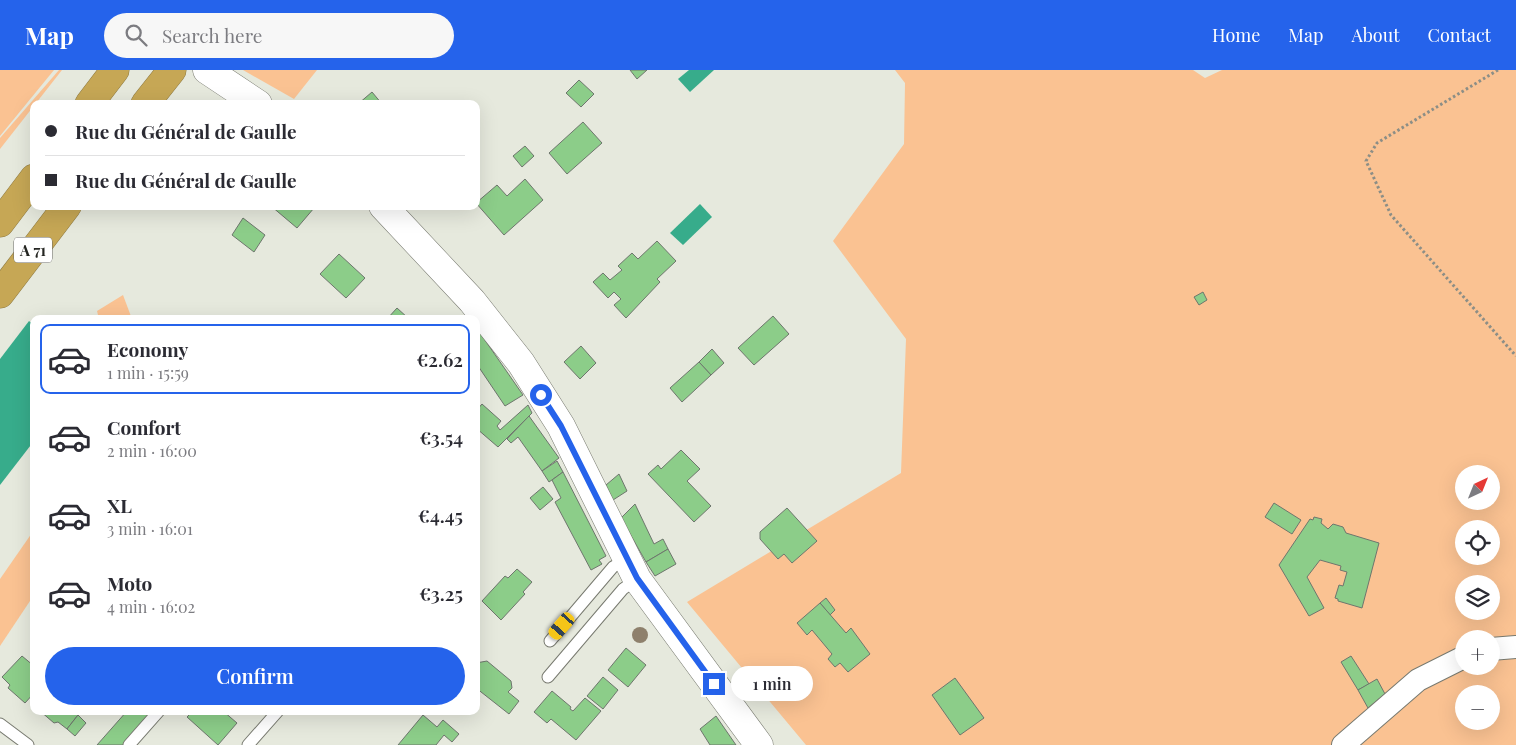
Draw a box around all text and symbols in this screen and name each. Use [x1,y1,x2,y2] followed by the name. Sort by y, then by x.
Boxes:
[104,13,454,58] search box
[25,19,74,51] text: Map
[122,21,150,49] icon: search
[162,22,262,48] text: Search here
[1212,23,1260,47] text: Home
[1288,23,1323,47] text: Map
[1351,23,1400,47] text: About
[1428,23,1491,47] text: Contact
[75,118,297,144] text: Rue du Général de Gaulle
[75,167,297,193] text: Rue du Général de Gaulle
[14,238,52,262] road number: A 71
[107,336,188,362] text: Economy
[47,337,92,382] icon: car
[416,346,463,372] text: €2.62
[107,362,189,383] text: 1 min · 15:59
[530,384,552,406] route start
[107,414,181,440] text: Comfort
[47,415,92,460] icon: car
[419,424,463,450] text: €3.54
[107,440,197,461] text: 2 min · 16:00
[1455,465,1500,510] north arrow
[1455,465,1500,730] map controls
[107,492,132,518] text: XL
[47,493,92,538] icon: car
[418,502,463,528] text: €4.45
[107,518,193,539] text: 3 min · 16:01
[1455,520,1500,565] button: locate
[107,570,152,596] text: Moto
[47,571,92,616] icon: car
[1455,575,1500,620] button: layers
[419,580,463,606] text: €3.25
[107,596,195,617] text: 4 min · 16:02
[546,610,577,642] car
[1455,630,1500,675] button: +
[45,647,465,705] button: Confirm
[732,666,814,702] callout: 1 min
[703,673,725,695] route end
[753,673,791,694] text: 1 min
[1455,685,1500,730] button: −

